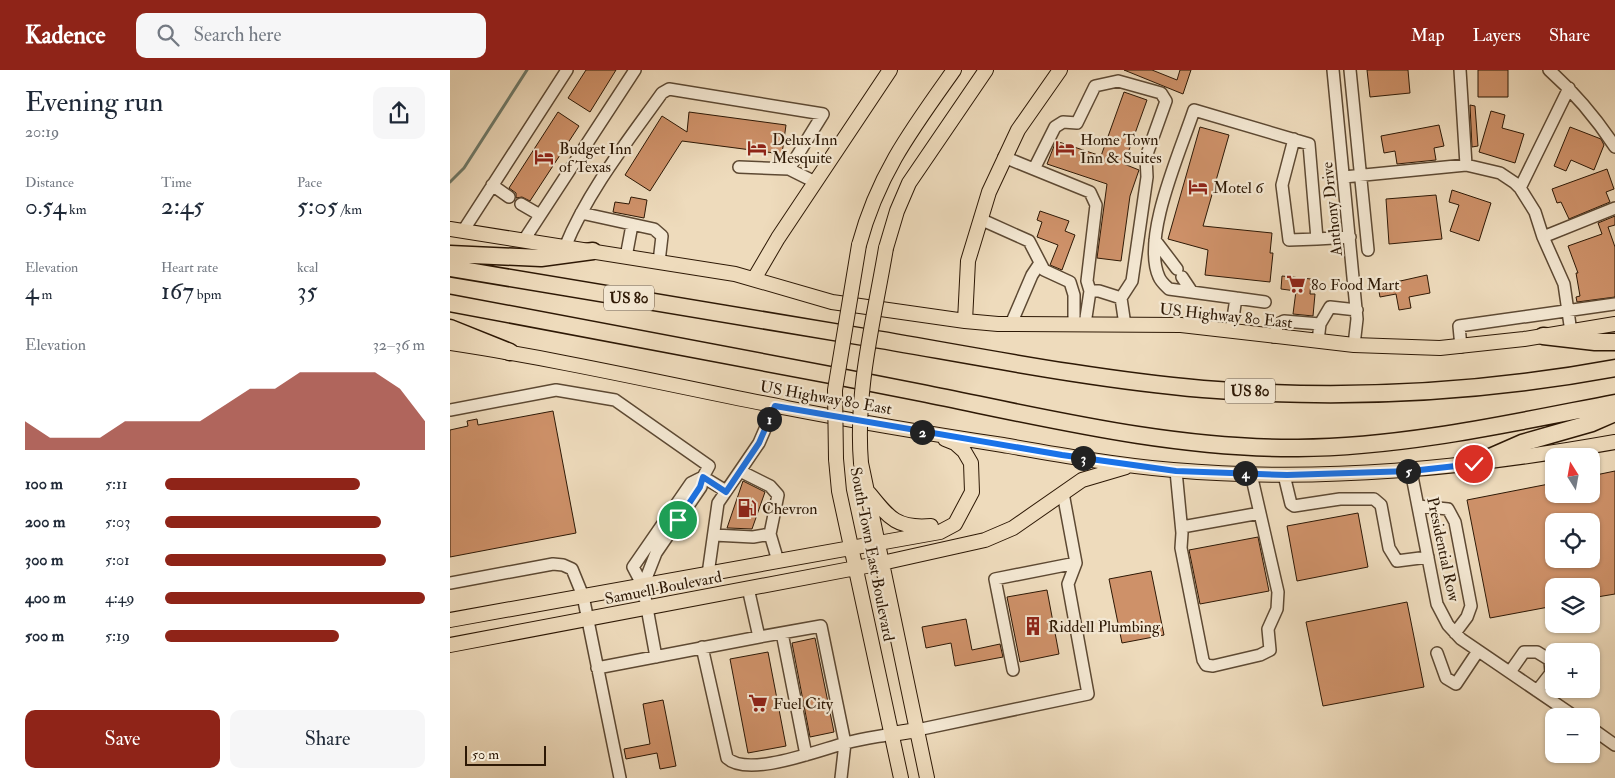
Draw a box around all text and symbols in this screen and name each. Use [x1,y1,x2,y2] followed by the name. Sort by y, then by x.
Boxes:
[136,13,486,58] search box
[25,20,106,51] text: Kadence
[154,21,182,49] icon: search
[194,23,281,47] text: Search here
[1411,24,1445,47] text: Map
[1473,24,1521,47] text: Layers
[1549,24,1590,47] text: Share
[25,85,163,120] text: Evening run
[373,87,425,139] button: share
[25,122,59,142] text: 20:19
[772,130,837,168] place label: Delux Inn Mesquite
[1080,130,1162,168] place label: Home Town Inn & Suites
[746,137,768,159] hotel icon: Delux Inn Mesquite
[1054,137,1076,159] hotel icon: Home Town Inn & Suites
[559,139,632,177] place label: Budget Inn of Texas
[533,146,555,168] hotel icon: Budget Inn of Texas
[1317,160,1347,258] street label: Anthony Drive
[25,174,74,191] text: Distance
[161,174,192,191] text: Time
[297,174,322,191] text: Pace
[1187,176,1209,198] hotel icon: Motel 6
[1213,178,1264,198] place label: Motel 6
[25,191,66,222] text: 0.54
[161,191,204,222] text: 2:45
[297,191,338,222] text: 5:05
[66,201,87,218] text: km
[338,201,362,218] text: /km
[25,259,78,276] text: Elevation
[161,259,218,276] text: Heart rate
[297,259,318,276] text: kcal
[1285,273,1307,295] supermarket icon: 80 Food Mart
[1311,275,1399,295] place label: 80 Food Mart
[25,276,38,307] text: 4
[161,276,194,307] text: 167
[297,276,318,307] text: 35
[38,286,52,303] text: m
[194,286,222,303] text: bpm
[604,286,654,310] road number: US 80
[1158,299,1293,333] street label: US Highway 80 East
[25,335,86,355] text: Elevation
[373,335,425,355] text: 32–36 m
[758,377,893,419] street label: US Highway 80 East
[1225,378,1275,404] road number: US 80
[756,406,782,432] pin: 1
[767,411,772,428] text: 1
[910,420,934,444] pin: 2
[919,424,926,441] text: 2
[1453,443,1495,485] pin
[1070,446,1096,470] pin: 3
[1545,448,1600,502] north arrow
[1545,448,1600,763] map controls
[1081,450,1086,467] text: 3
[1460,450,1488,478] icon: check
[1396,458,1420,484] pin: 5
[1232,460,1258,486] pin: 4
[1405,463,1412,480] text: 5
[845,465,899,643] street label: South Town East Boulevard
[1242,465,1249,482] text: 4
[25,474,63,494] text: 100 m
[105,474,127,494] text: 5:11
[1422,495,1464,604] street label: Presidential Row
[736,497,758,519] fuel station icon: Chevron
[657,499,699,541] pin
[762,499,818,519] place label: Chevron
[664,506,692,534] icon: arrive
[25,512,65,532] text: 200 m
[105,512,130,532] text: 5:03
[1545,513,1600,568] button: locate
[25,550,63,570] text: 300 m
[105,550,130,570] text: 5:01
[603,567,723,609] street label: Samuell Boulevard
[1545,578,1600,633] button: layers
[25,588,66,608] text: 400 m
[105,588,134,608] text: 4:49
[1022,615,1044,637] building icon: Riddell Plumbing
[1048,617,1161,637] place label: Riddell Plumbing
[25,626,64,646] text: 500 m
[105,626,130,646] text: 5:19
[1545,643,1600,698] button: +
[747,692,769,714] supermarket icon: Fuel City
[773,694,834,714] place label: Fuel City
[1545,708,1600,763] button: −
[25,710,220,768] button: Save
[230,710,425,768] button: Share
[465,743,546,766] scale bar
[472,746,499,763] text: 50 m

